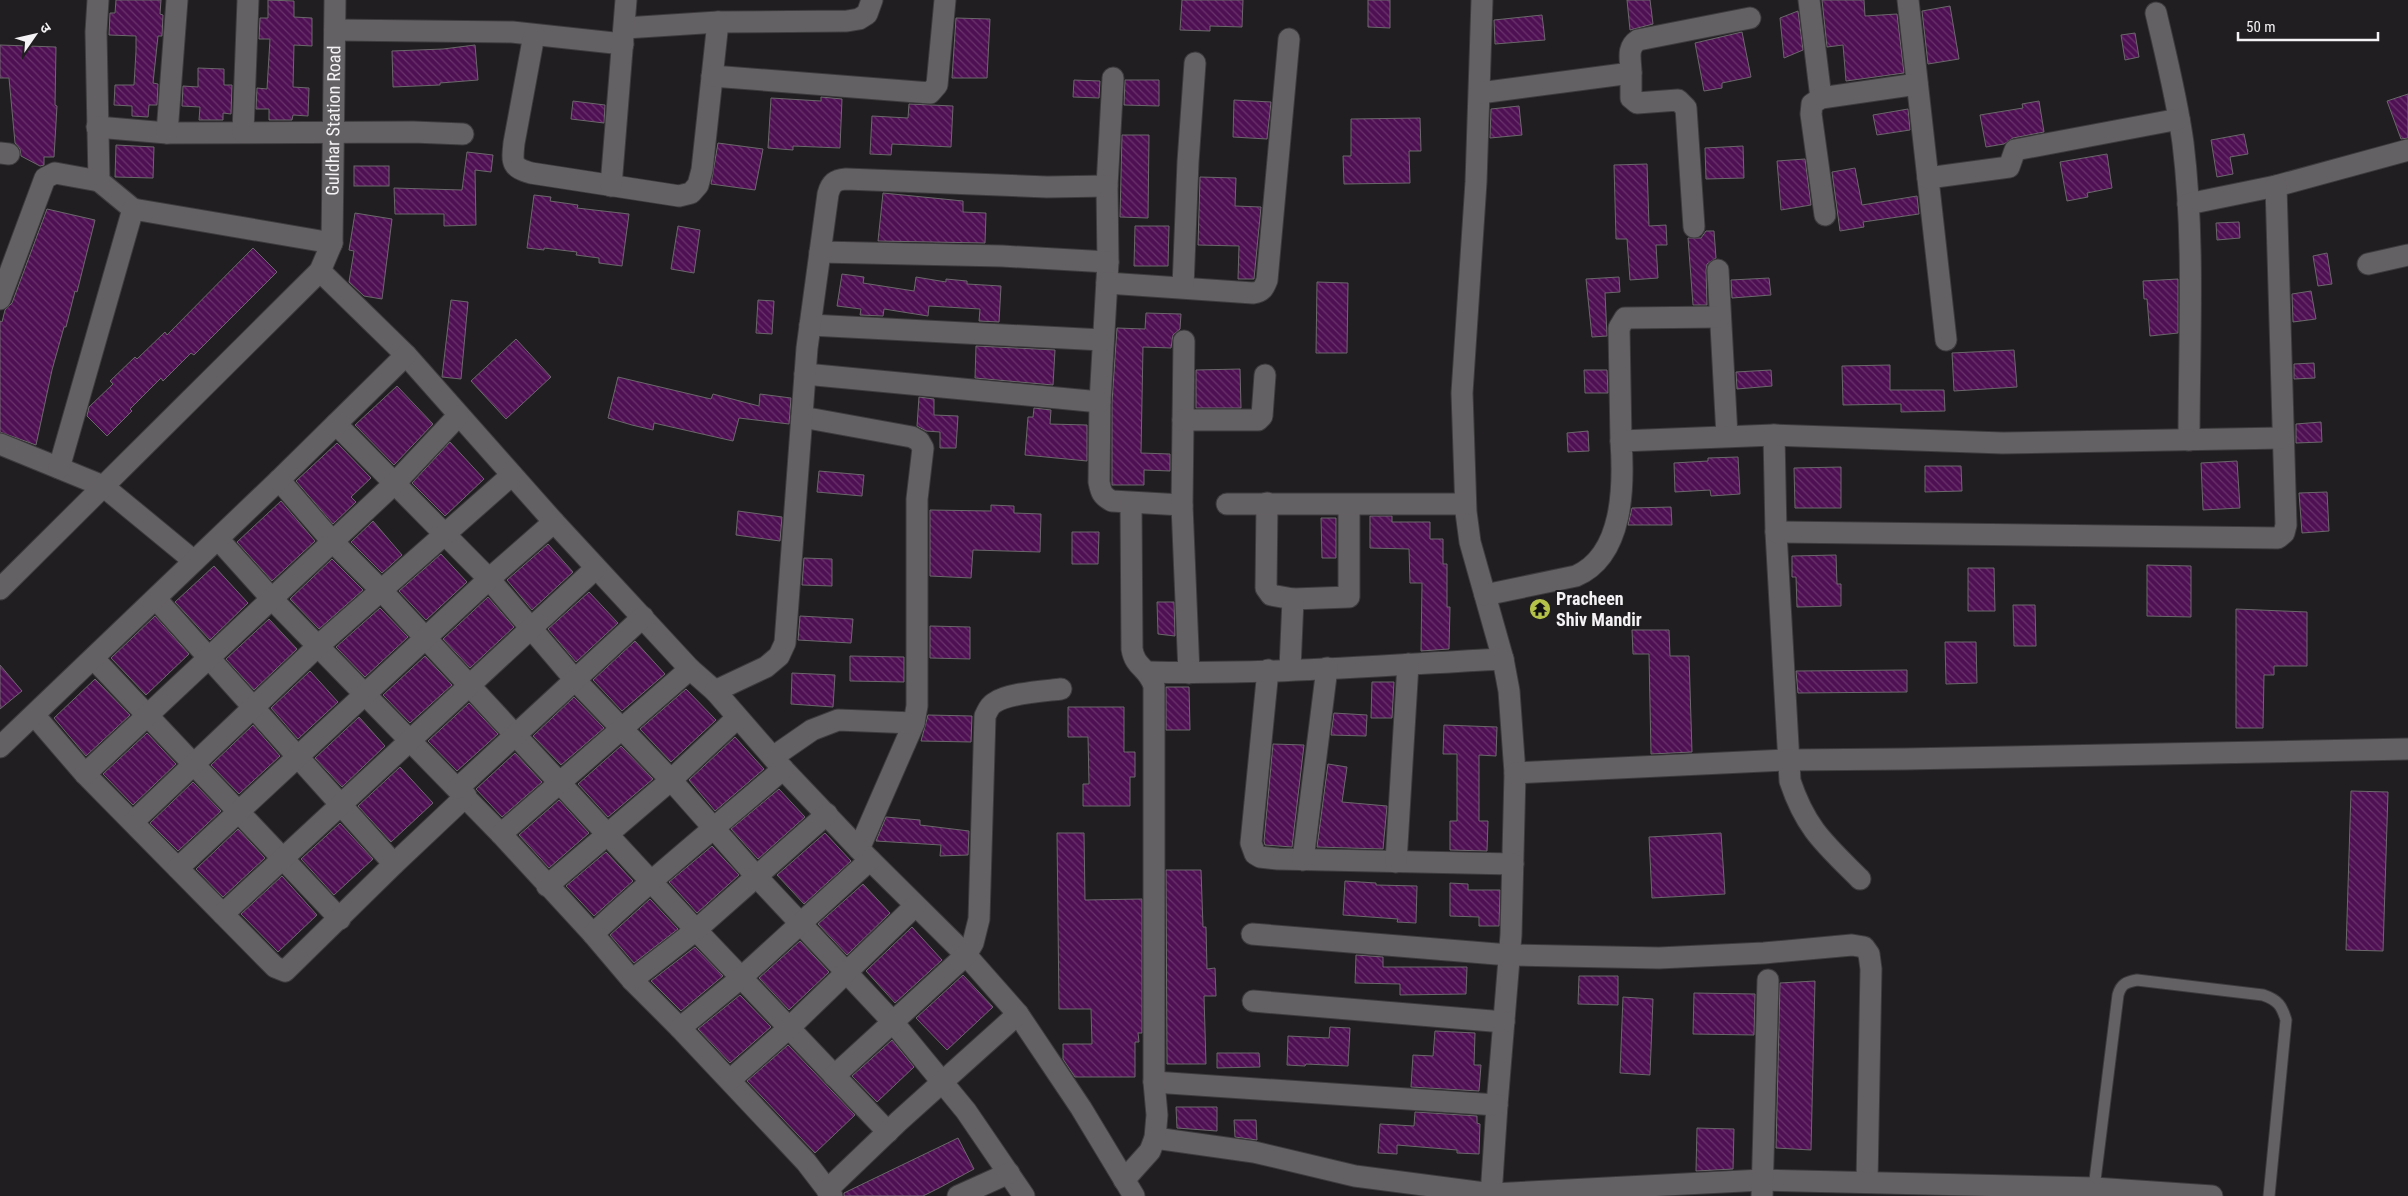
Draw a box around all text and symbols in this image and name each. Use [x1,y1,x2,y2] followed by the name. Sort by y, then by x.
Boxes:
[10,10,60,60] north arrow
[2238,10,2378,42] scale bar
[2246,18,2276,36] text: 50 m
[37,20,55,36] text: उ
[322,45,344,196] street label: Guldhar Station Road
[1556,588,1642,630] place label: Pracheen Shiv Mandir
[1528,597,1552,621] temple icon: Pracheen Shiv Mandir

